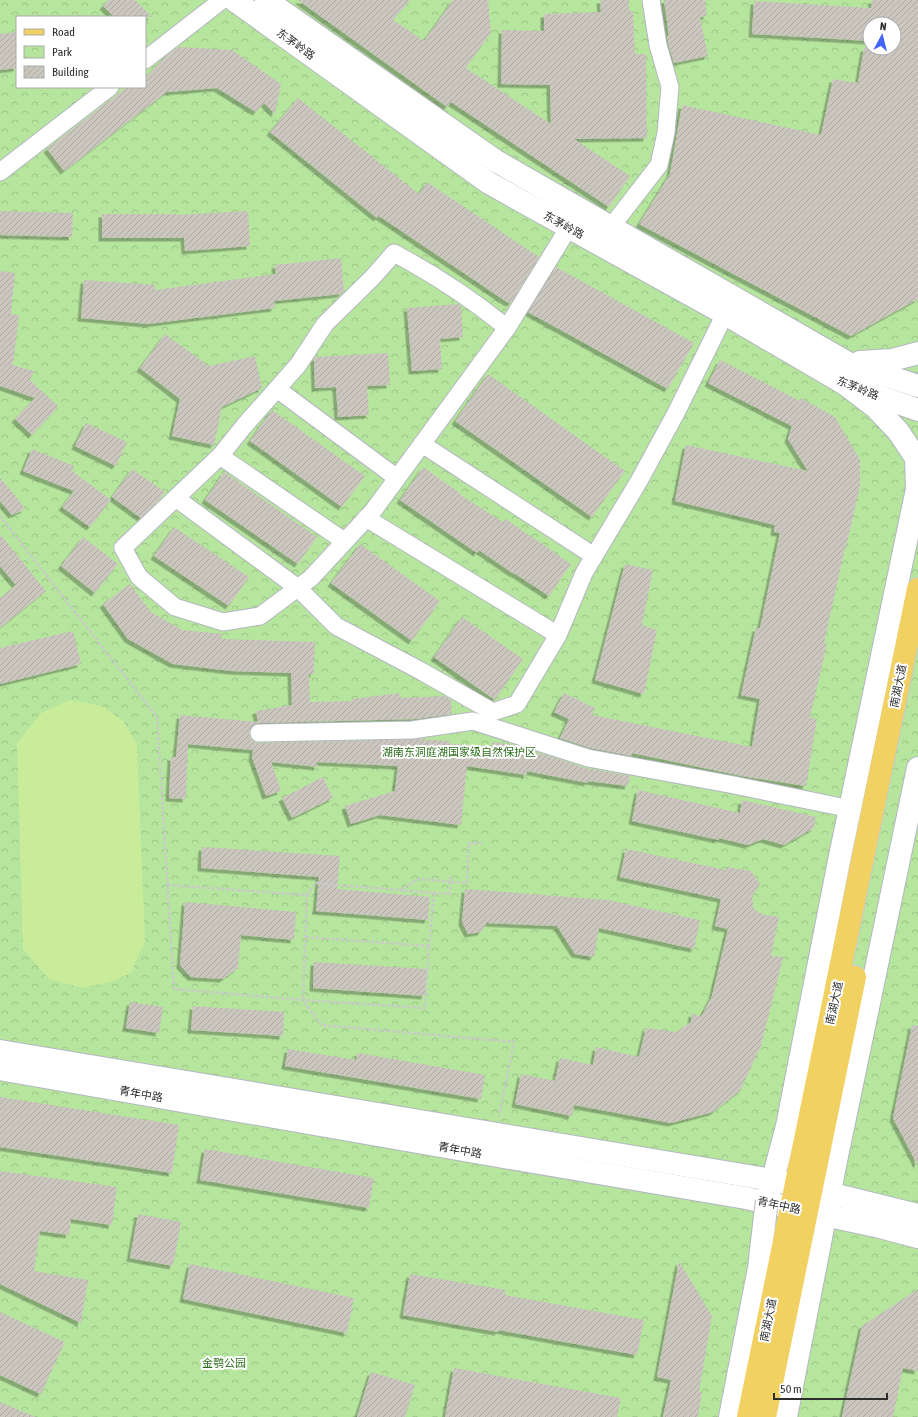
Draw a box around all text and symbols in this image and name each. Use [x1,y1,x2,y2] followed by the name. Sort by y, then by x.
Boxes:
[16,16,146,88] legend
[862,16,902,56] north arrow
[879,20,887,32] text: N
[52,25,75,39] text: Road
[275,26,317,62] street label: 东茅岭路
[52,45,73,59] text: Park
[52,65,90,79] text: Building
[542,209,586,241] street label: 东茅岭路
[835,374,881,402] street label: 东茅岭路
[888,663,908,709] street label: 南湖大道
[382,746,536,758] park label: 湖南东洞庭湖国家级自然保护区
[824,980,844,1026] street label: 南湖大道
[118,1084,164,1104] street label: 青年中路
[437,1140,483,1160] street label: 青年中路
[756,1195,802,1215] street label: 青年中路
[758,1297,778,1343] street label: 南湖大道
[202,1357,246,1369] park label: 金鹗公园
[774,1375,887,1401] scale bar
[780,1382,802,1396] text: 50 m

